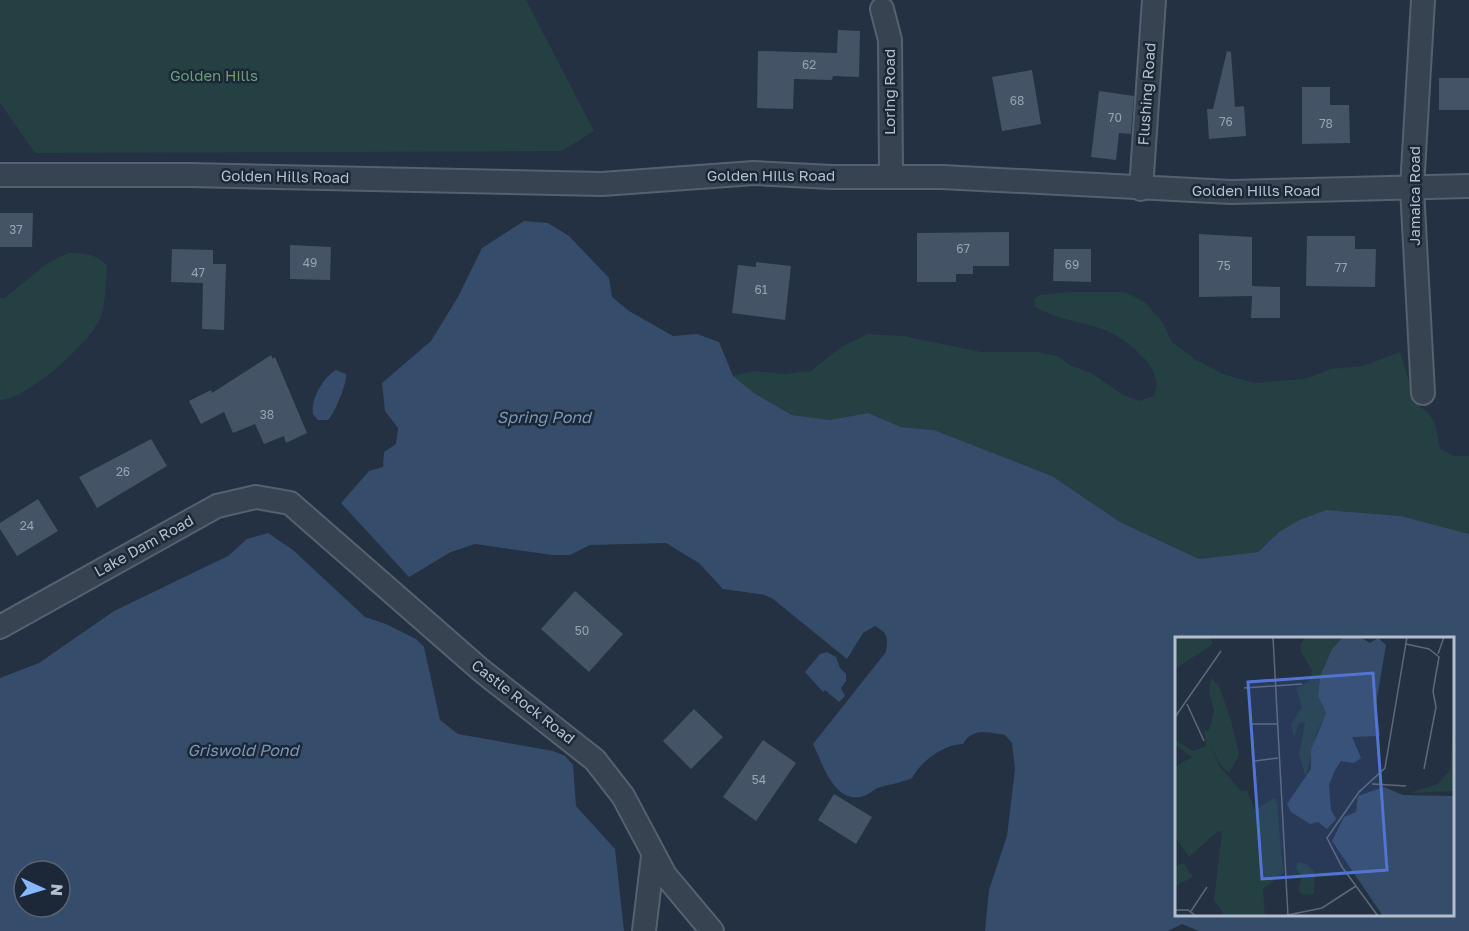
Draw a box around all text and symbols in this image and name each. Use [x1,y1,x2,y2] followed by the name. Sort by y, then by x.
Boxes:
[1133,42,1159,146] street label: Flushing Road
[880,49,898,135] street label: Loring Road
[802,57,816,72] house number: 62
[170,66,258,84] park label: Golden Hills
[1010,93,1024,108] house number: 68
[1108,110,1122,125] house number: 70
[1219,114,1233,129] house number: 76
[1319,116,1333,131] house number: 78
[1405,146,1423,246] street label: Jamaica Road
[221,166,349,186] street label: Golden Hills Road
[707,166,835,184] street label: Golden Hills Road
[1192,181,1320,199] street label: Golden Hills Road
[9,222,23,237] house number: 37
[956,241,970,256] house number: 67
[303,255,317,270] house number: 49
[1065,257,1079,272] house number: 69
[1217,258,1231,273] house number: 75
[1335,260,1347,275] house number: 77
[191,265,205,280] house number: 47
[754,282,768,297] house number: 61
[260,407,274,422] house number: 38
[497,407,593,427] water label: Spring Pond
[116,464,130,479] house number: 26
[91,510,196,580] street label: Lake Dam Road
[20,518,34,533] house number: 24
[575,623,589,638] house number: 50
[1175,637,1454,916] inset map
[468,655,579,747] street label: Castle Rock Road
[187,740,301,760] water label: Griswold Pond
[752,772,766,787] house number: 54
[12,859,72,919] north arrow
[47,883,67,897] text: N

